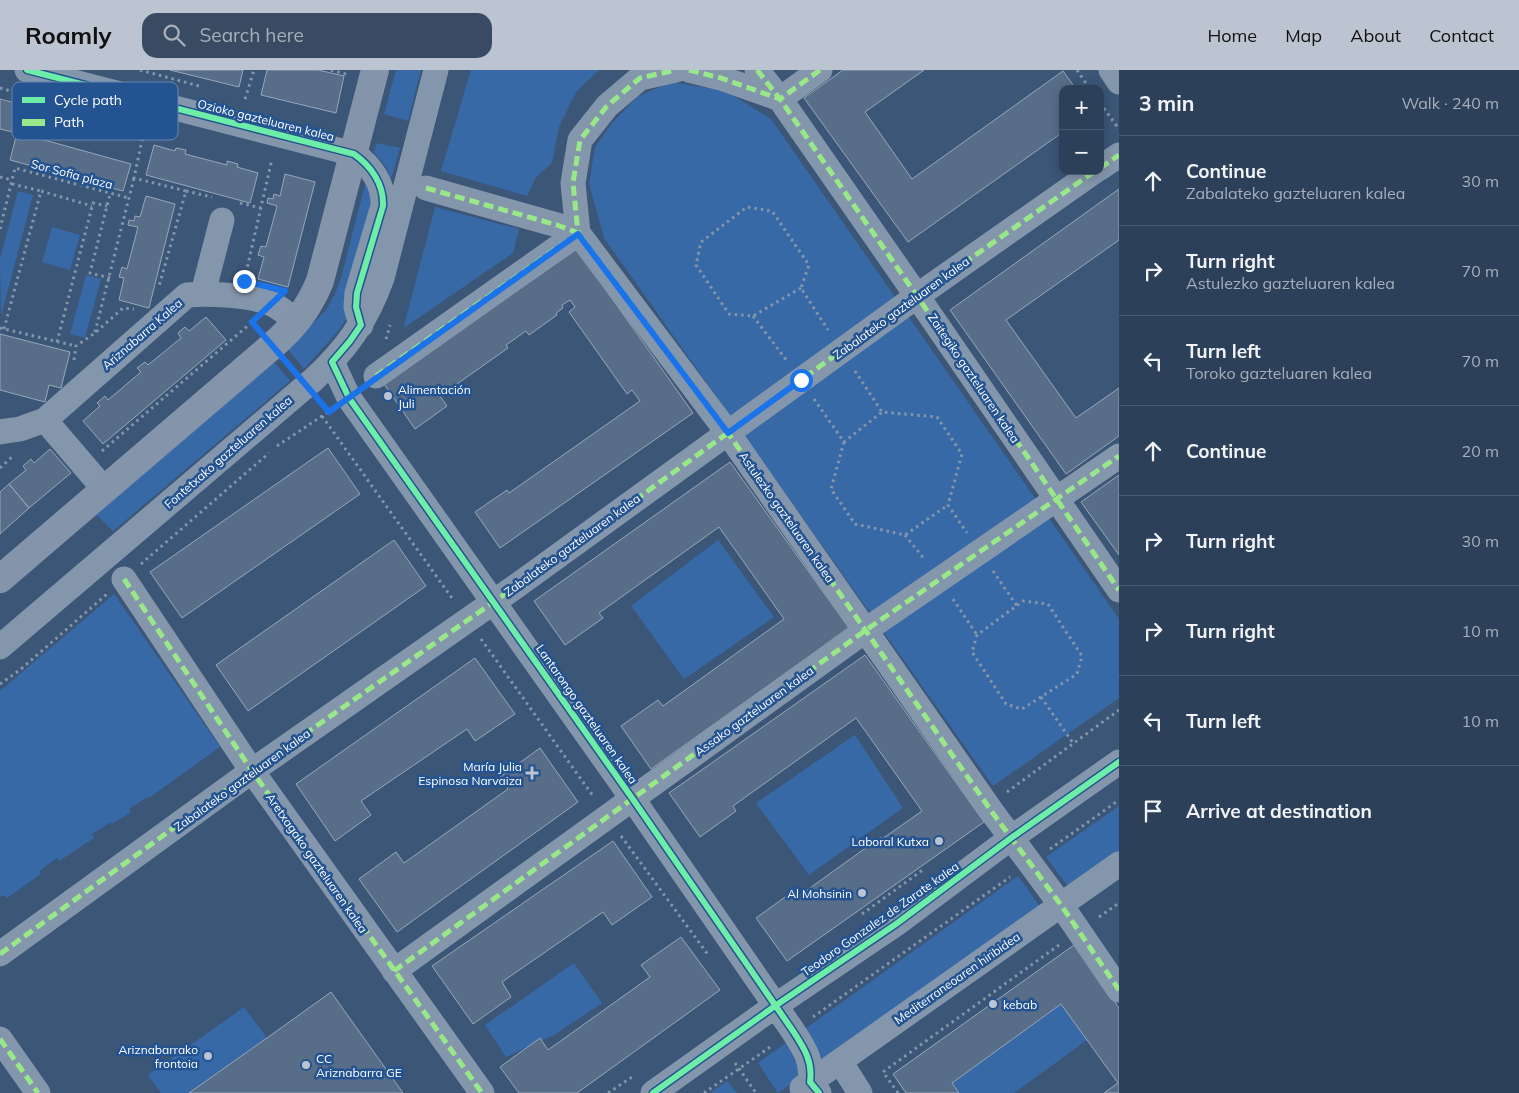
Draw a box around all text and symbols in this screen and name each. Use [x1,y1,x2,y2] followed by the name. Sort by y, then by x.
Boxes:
[142,13,492,58] search box
[25,20,112,50] text: Roamly
[160,21,188,49] icon: search
[200,23,304,47] text: Search here
[1207,24,1257,47] text: Home
[1285,24,1322,47] text: Map
[1350,24,1401,47] text: About
[1429,24,1494,47] text: Contact
[12,82,178,140] legend
[1059,85,1104,175] map controls
[1059,85,1104,130] button: +
[1139,90,1194,116] text: 3 min
[54,91,122,109] text: Cycle path
[1401,93,1499,113] text: Walk · 240 m
[196,96,336,144] street label: Ozioko gazteluaren kalea
[54,113,84,131] text: Path
[1059,130,1104,175] button: −
[30,156,114,192] street label: Sor Sofia plaza
[1186,159,1266,183] text: Continue
[1139,167,1167,195] icon: ahead
[1462,171,1499,191] text: 30 m
[1186,183,1405,203] text: Zabalateko gazteluaren kalea
[1186,249,1275,273] text: Turn right
[830,254,972,362] street label: Zabalateko gazteluaren kalea
[1139,257,1167,285] icon: right
[1462,261,1499,281] text: 70 m
[233,270,256,293] route end
[1186,273,1395,293] text: Astulezko gazteluaren kalea
[99,295,185,373] street label: Ariznabarra Kalea
[925,310,1023,446] street label: Zaitegiko gazteluaren kalea
[1186,339,1261,363] text: Turn left
[1139,347,1167,375] icon: left
[1462,351,1499,371] text: 70 m
[1186,363,1372,383] text: Toroko gazteluaren kalea
[790,369,813,392] route start
[398,382,471,411] place label: Alimentación Juli
[382,390,394,402] marker: Alimentación Juli
[161,392,295,512] street label: Fontetxako gazteluaren kalea
[1139,437,1167,465] icon: ahead
[1186,439,1266,463] text: Continue
[1462,441,1499,461] text: 20 m
[736,449,838,585] street label: Astulezko gazteluaren kalea
[501,491,643,599] street label: Zabalateko gazteluaren kalea
[1139,527,1167,555] icon: right
[1186,529,1275,553] text: Turn right
[1462,531,1499,551] text: 30 m
[1139,617,1167,645] icon: right
[1186,619,1275,643] text: Turn right
[1462,621,1499,641] text: 10 m
[533,641,641,787] street label: Lantarongo gazteluaren kalea
[692,663,816,759] street label: Assako gazteluaren kalea
[1139,707,1167,735] icon: left
[1186,709,1261,733] text: Turn left
[1462,711,1499,731] text: 10 m
[171,726,313,834] street label: Zabalateko gazteluaren kalea
[418,759,522,788] place label: María Julia Espinosa Narvaiza
[526,767,538,779] marker: María Julia Espinosa Narvaiza
[263,790,371,936] street label: Aretxagako gazteluaren kalea
[1139,797,1167,825] icon: arrive
[1186,799,1372,823] text: Arrive at destination
[851,834,929,849] place label: Laboral Kutxa
[933,835,945,847] marker: Laboral Kutxa
[798,859,962,979] street label: Teodoro Gonzalez de Zarate kalea
[787,886,852,901] place label: Al Mohsinin
[856,887,868,899] marker: Al Mohsinin
[891,929,1023,1027] street label: Mediterraneoaren hiribidea
[1003,997,1037,1012] place label: kebab
[987,998,999,1010] marker: kebab
[118,1042,198,1071] place label: Ariznabarrako frontoia
[202,1050,214,1062] marker: Ariznabarrako frontoia
[316,1051,402,1080] place label: CC Ariznabarra GE
[300,1059,312,1071] marker: CC Ariznabarra GE

